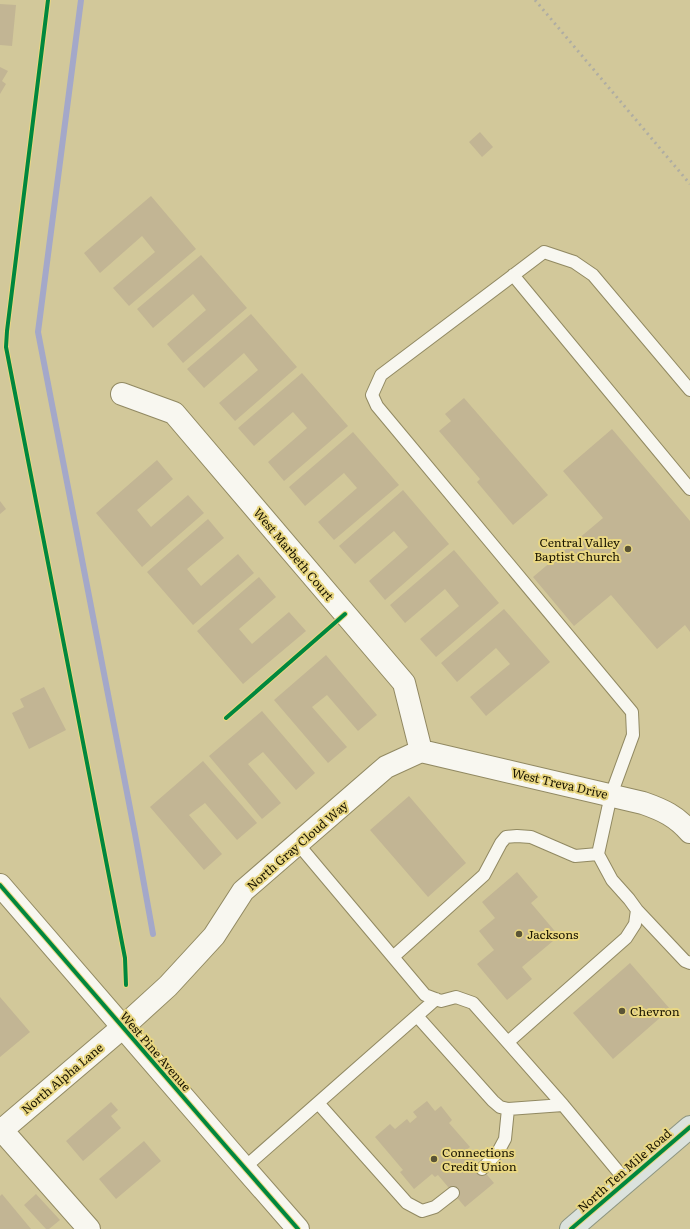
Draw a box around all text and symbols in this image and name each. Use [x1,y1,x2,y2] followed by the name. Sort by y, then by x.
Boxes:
[250,504,338,604] street label: West Marbeth Court
[534,533,620,565] place label: Central Valley Baptist Church
[623,544,633,554] marker: Central Valley Baptist Church
[510,763,610,803] street label: West Treva Drive
[242,796,352,894] street label: North Gray Cloud Way
[527,925,579,943] place label: Jacksons
[514,929,524,939] marker: Jacksons
[630,1002,680,1020] place label: Chevron
[617,1006,627,1016] marker: Chevron
[116,1007,196,1095] street label: West Pine Avenue
[17,1038,107,1118] street label: North Alpha Lane
[573,1124,675,1216] street label: North Ten Mile Road
[442,1143,517,1175] place label: Connections Credit Union
[429,1154,439,1164] marker: Connections Credit Union

